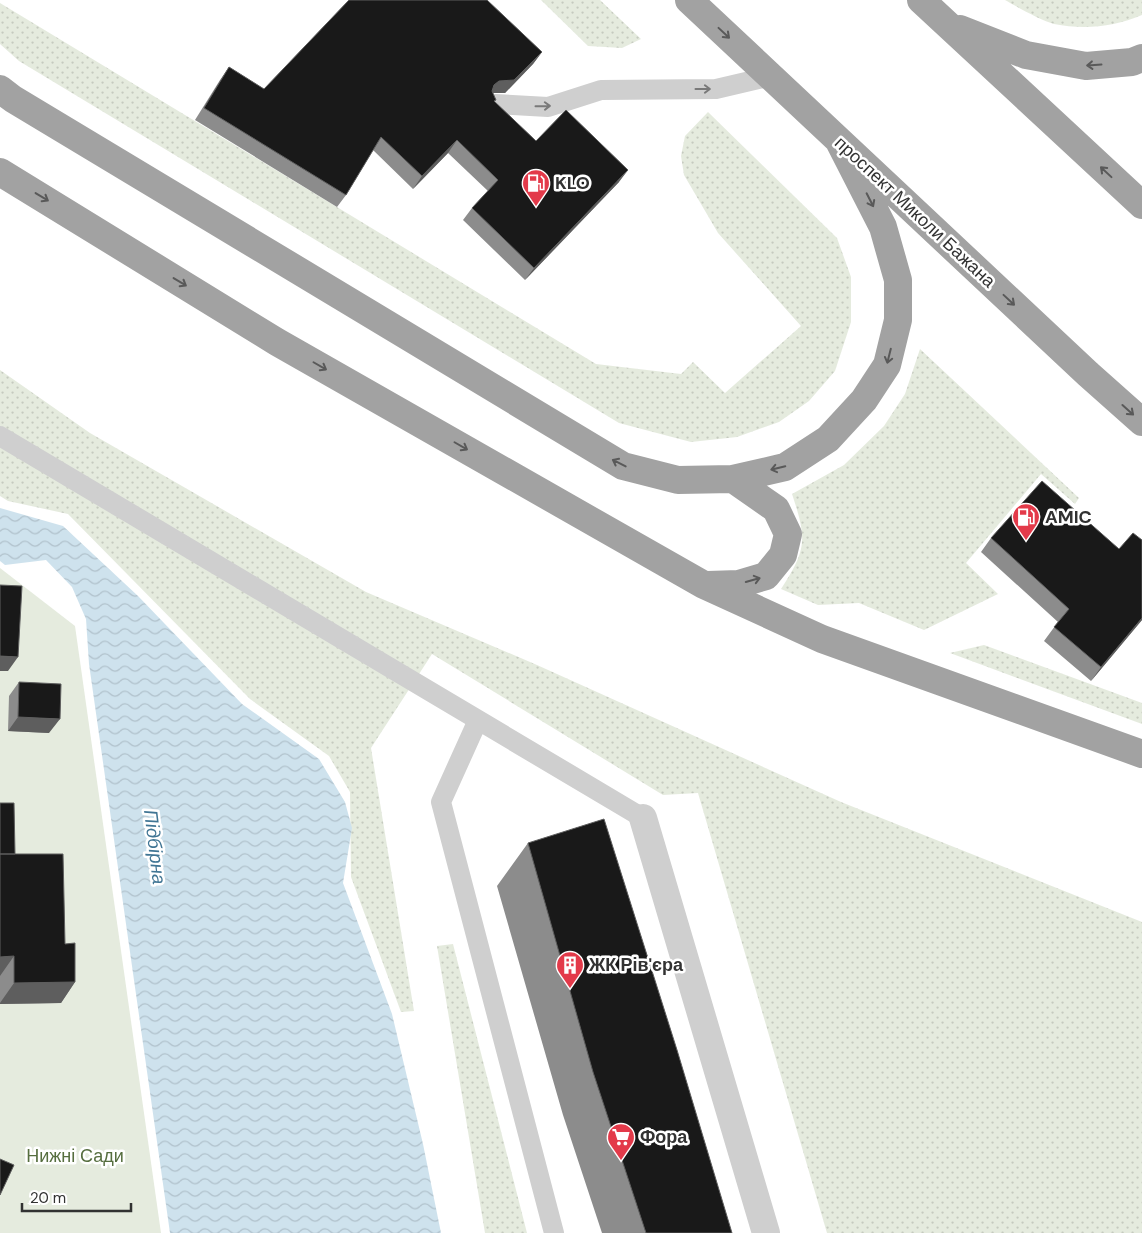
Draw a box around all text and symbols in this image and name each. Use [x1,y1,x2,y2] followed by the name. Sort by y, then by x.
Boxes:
[718,27,731,39] one-way arrow
[1086,60,1102,70] one-way arrow
[694,84,711,94] one-way arrow
[535,101,551,110] one-way arrow
[829,131,1001,294] street label: проспект Миколи Бажана
[1100,166,1113,178] one-way arrow
[521,168,551,207] fuel station icon: KLO
[555,171,590,195] place label: KLO
[34,193,48,203] one-way arrow
[865,193,875,208] one-way arrow
[173,278,187,288] one-way arrow
[1002,294,1015,306] one-way arrow
[884,348,893,364] one-way arrow
[312,361,326,371] one-way arrow
[1122,404,1135,416] one-way arrow
[453,441,468,451] one-way arrow
[612,458,627,467] one-way arrow
[770,464,786,474] one-way arrow
[1011,502,1041,541] fuel station icon: AMIC
[1045,505,1092,529] place label: AMIC
[744,575,760,585] one-way arrow
[138,808,172,886] water label: Підбірна
[555,950,585,989] building icon: ЖК Рів'єра
[588,953,684,977] place label: ЖК Рів'єра
[606,1122,636,1161] supermarket icon: Фора
[640,1125,688,1149] place label: Фора
[26,1144,124,1168] park label: Нижні Сади
[22,1180,131,1212] scale bar
[30,1188,66,1208] text: 20 m

